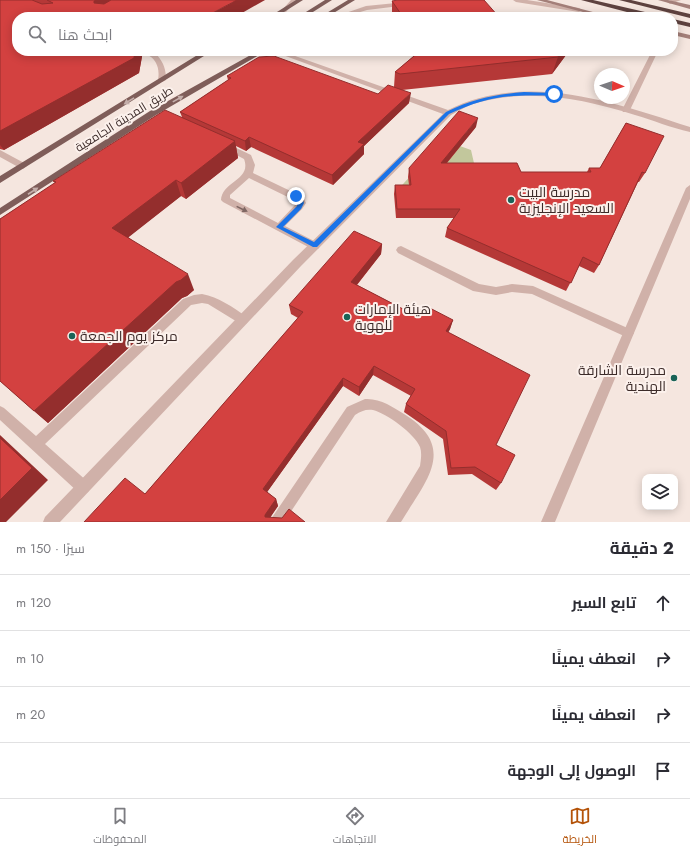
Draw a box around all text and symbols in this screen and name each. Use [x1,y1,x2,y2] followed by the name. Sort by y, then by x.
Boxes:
[12,12,678,56] search box
[26,23,48,45] icon: search
[58,24,113,46] text: ابحث هنا
[594,68,630,104] north arrow
[72,82,177,156] street label: طريق المدينة الجامعية
[545,85,563,103] route start
[172,96,184,102] one-way arrow
[124,97,134,105] one-way arrow
[519,182,614,218] place label: مدرسة البيت السعيد الإنجليزية
[27,187,39,194] one-way arrow
[287,187,305,205] route end
[506,195,516,205] marker: مدرسة البيت السعيد الإنجليزية
[237,206,248,212] one-way arrow
[355,299,431,335] place label: هيئة الإمارات للهوية
[342,312,352,322] marker: هيئة الإمارات للهوية
[80,326,178,346] place label: مركز يوم الجمعة
[67,331,77,341] marker: مركز يوم الجمعة
[578,360,666,396] place label: مدرسة الشارقة الهندية
[669,373,679,383] marker: مدرسة الشارقة الهندية
[642,474,678,510] map controls
[642,474,678,510] button: layers
[610,536,674,560] text: 2 دقيقة
[16,539,85,558] text: سيرًا · 150 m
[572,592,636,614] text: تابع السير
[652,592,674,614] icon: ahead
[16,593,51,612] text: 120 m
[552,648,636,670] text: انعطف يمينًا
[652,648,674,670] icon: right
[16,649,44,668] text: 10 m
[552,704,636,726] text: انعطف يمينًا
[652,704,674,726] icon: right
[16,705,45,724] text: 20 m
[507,760,636,782] text: الوصول إلى الوجهة
[652,760,674,782] icon: arrive
[93,805,147,849] tab: المحفوظات
[333,805,376,849] tab: الاتجاهات
[563,805,597,849] tab: الخريطة

